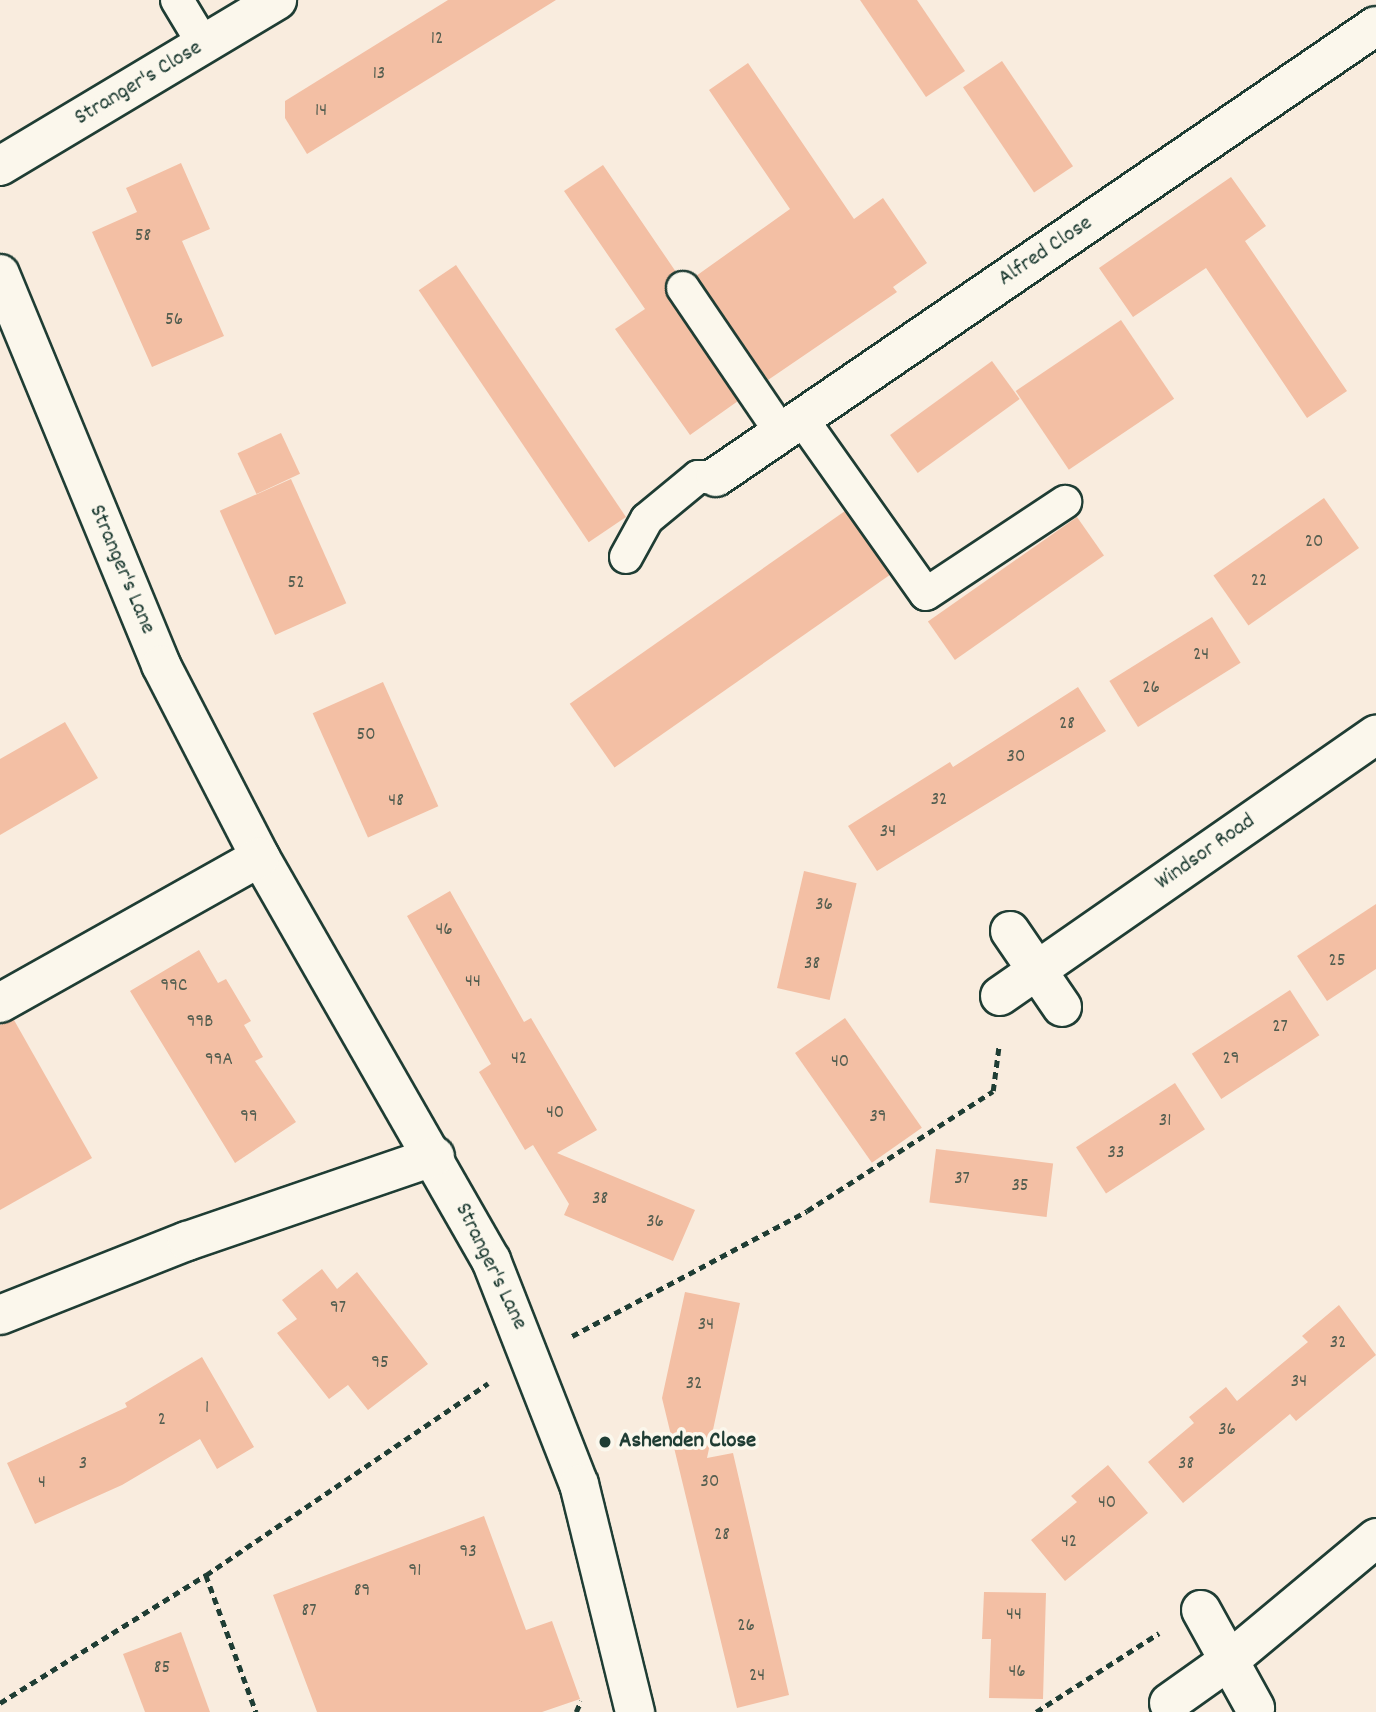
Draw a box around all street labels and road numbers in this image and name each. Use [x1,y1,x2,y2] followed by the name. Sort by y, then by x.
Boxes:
[70,35,208,133] street label: Stranger's Close
[994,210,1098,294] street label: Alfred Close
[81,501,161,639] street label: Stranger's Lane
[1151,809,1261,897] street label: Windsor Road
[447,1199,533,1335] street label: Stranger's Lane

